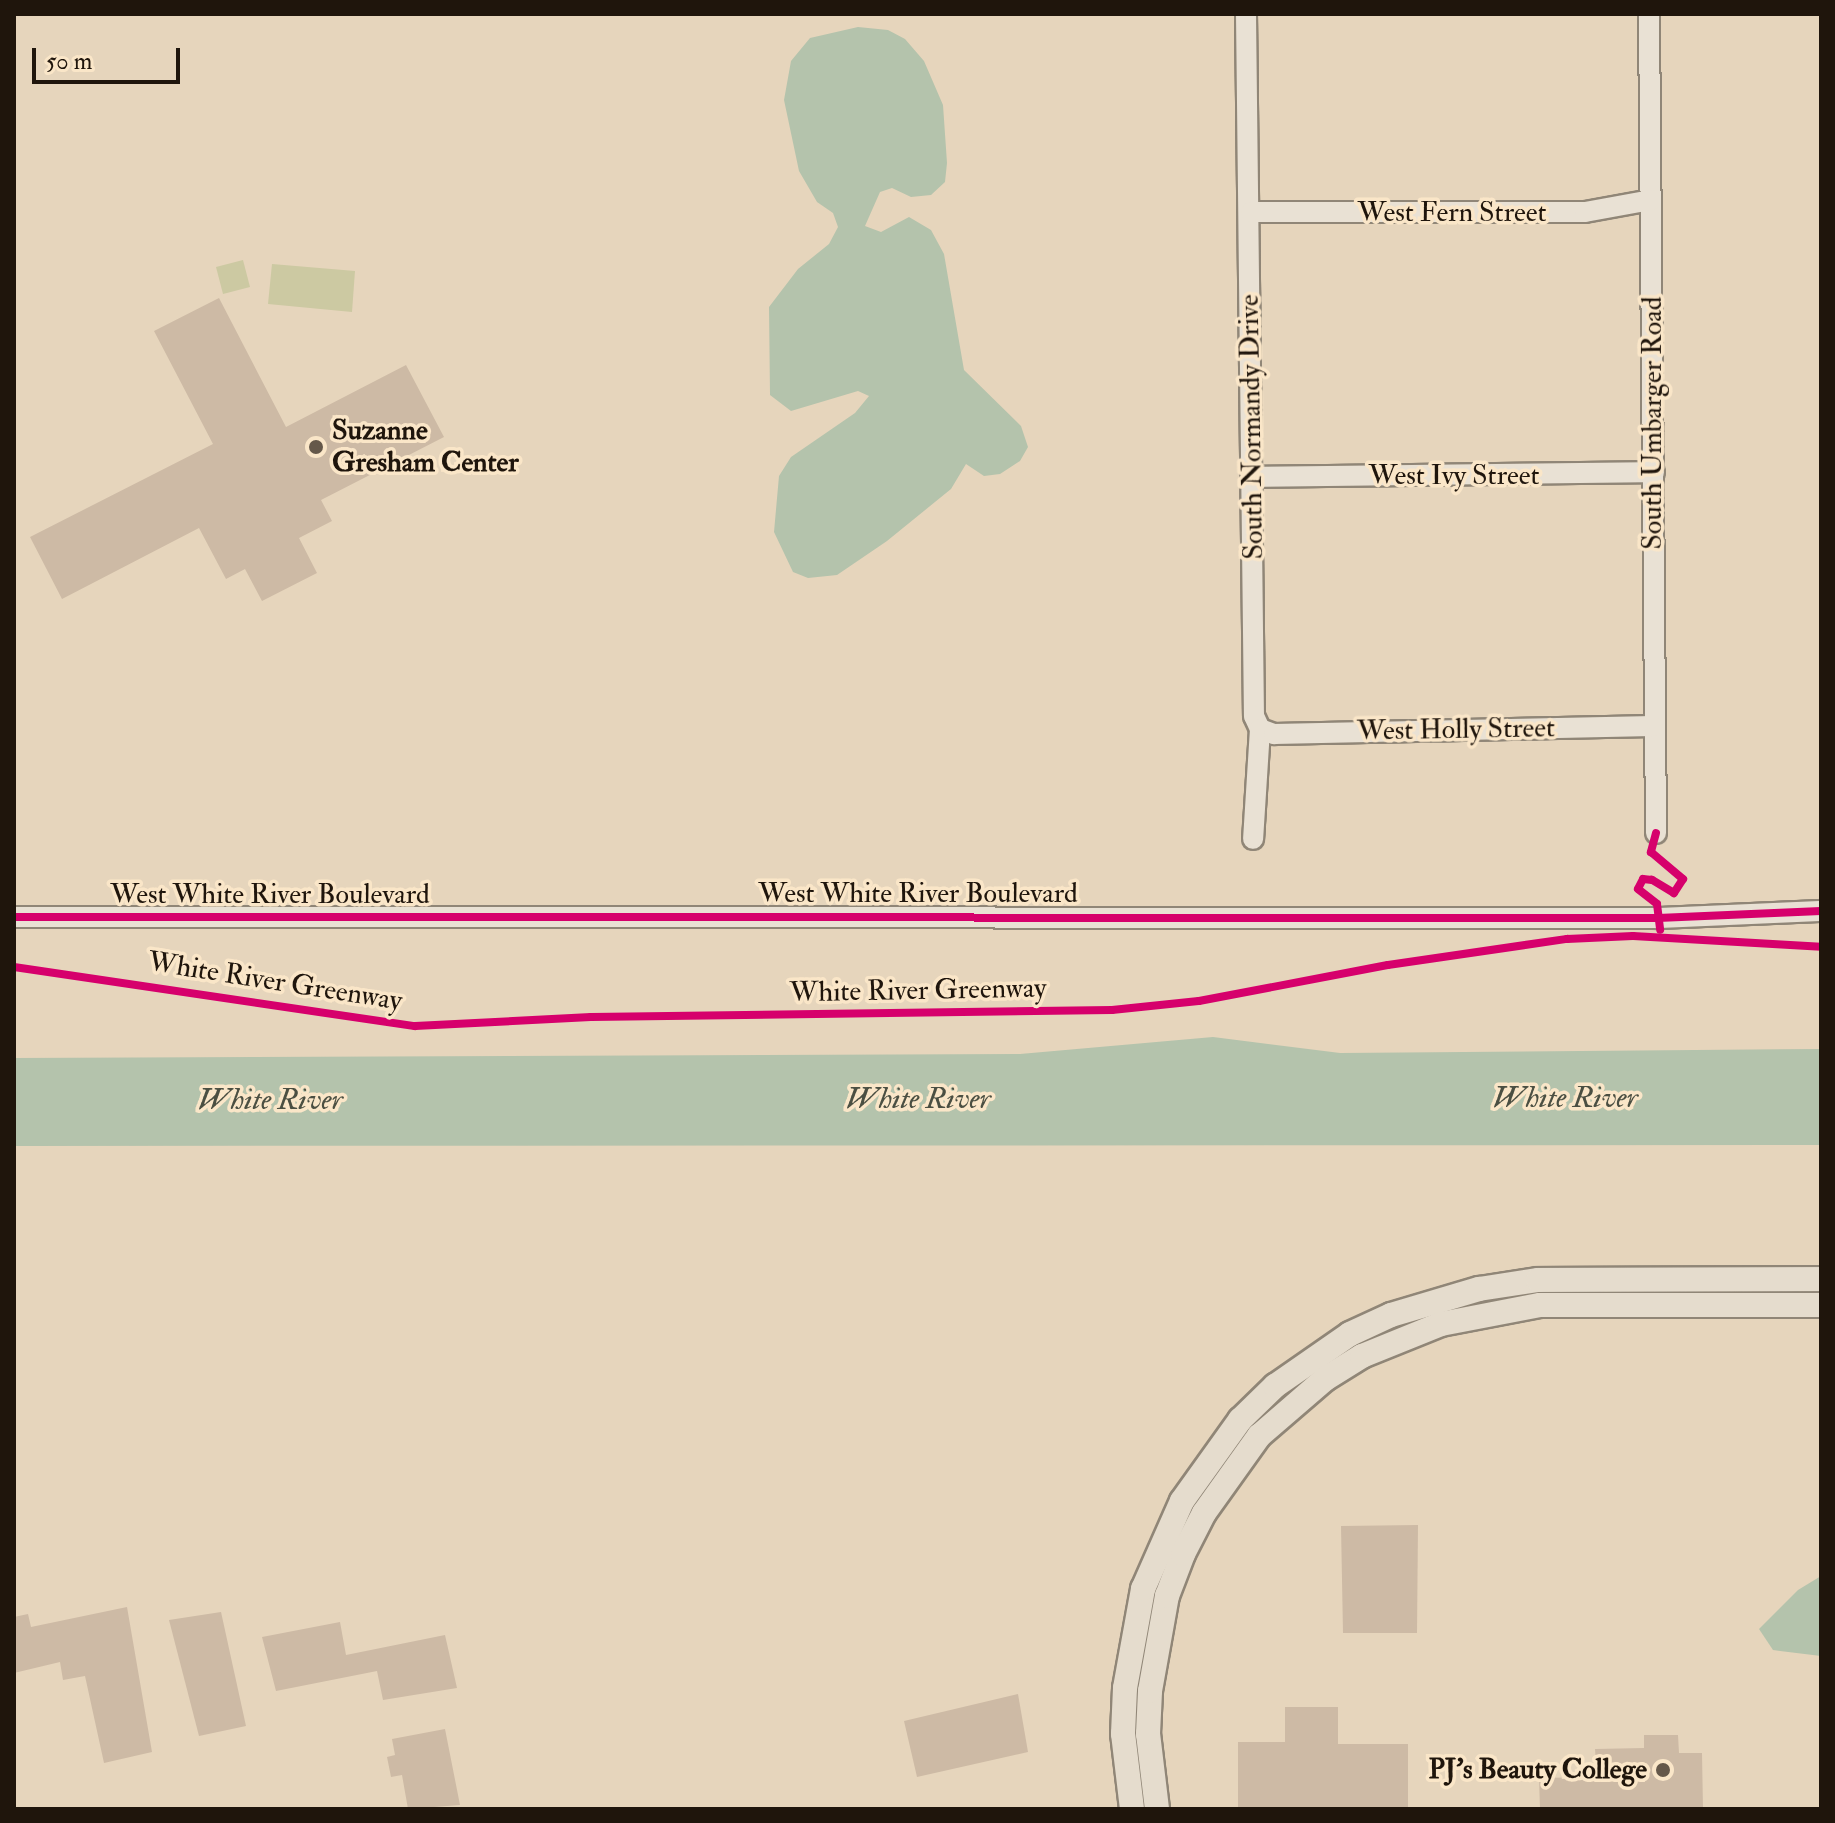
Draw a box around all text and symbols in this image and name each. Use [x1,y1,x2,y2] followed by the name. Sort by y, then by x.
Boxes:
[36,32,184,82] scale bar
[46,46,92,77] text: 50 m
[1357,196,1547,230] street label: West Fern Street
[1233,294,1271,560] street label: South Normandy Drive
[1636,296,1670,550] street label: South Umbarger Road
[332,414,519,480] place label: Suzanne Gresham Center
[307,438,325,456] marker: Suzanne Gresham Center
[1369,459,1539,493] street label: West Ivy Street
[1357,711,1555,749] street label: West Holly Street
[758,877,1078,911] street label: West White River Boulevard
[110,878,430,912] street label: West White River Boulevard
[146,945,404,1019] street label: White River Greenway
[789,972,1047,1010] street label: White River Greenway
[1492,1080,1638,1116] water label: White River
[845,1081,991,1117] water label: White River
[197,1082,343,1118] water label: White River
[1428,1753,1647,1787] place label: PJ's Beauty College
[1654,1761,1672,1779] marker: PJ's Beauty College

